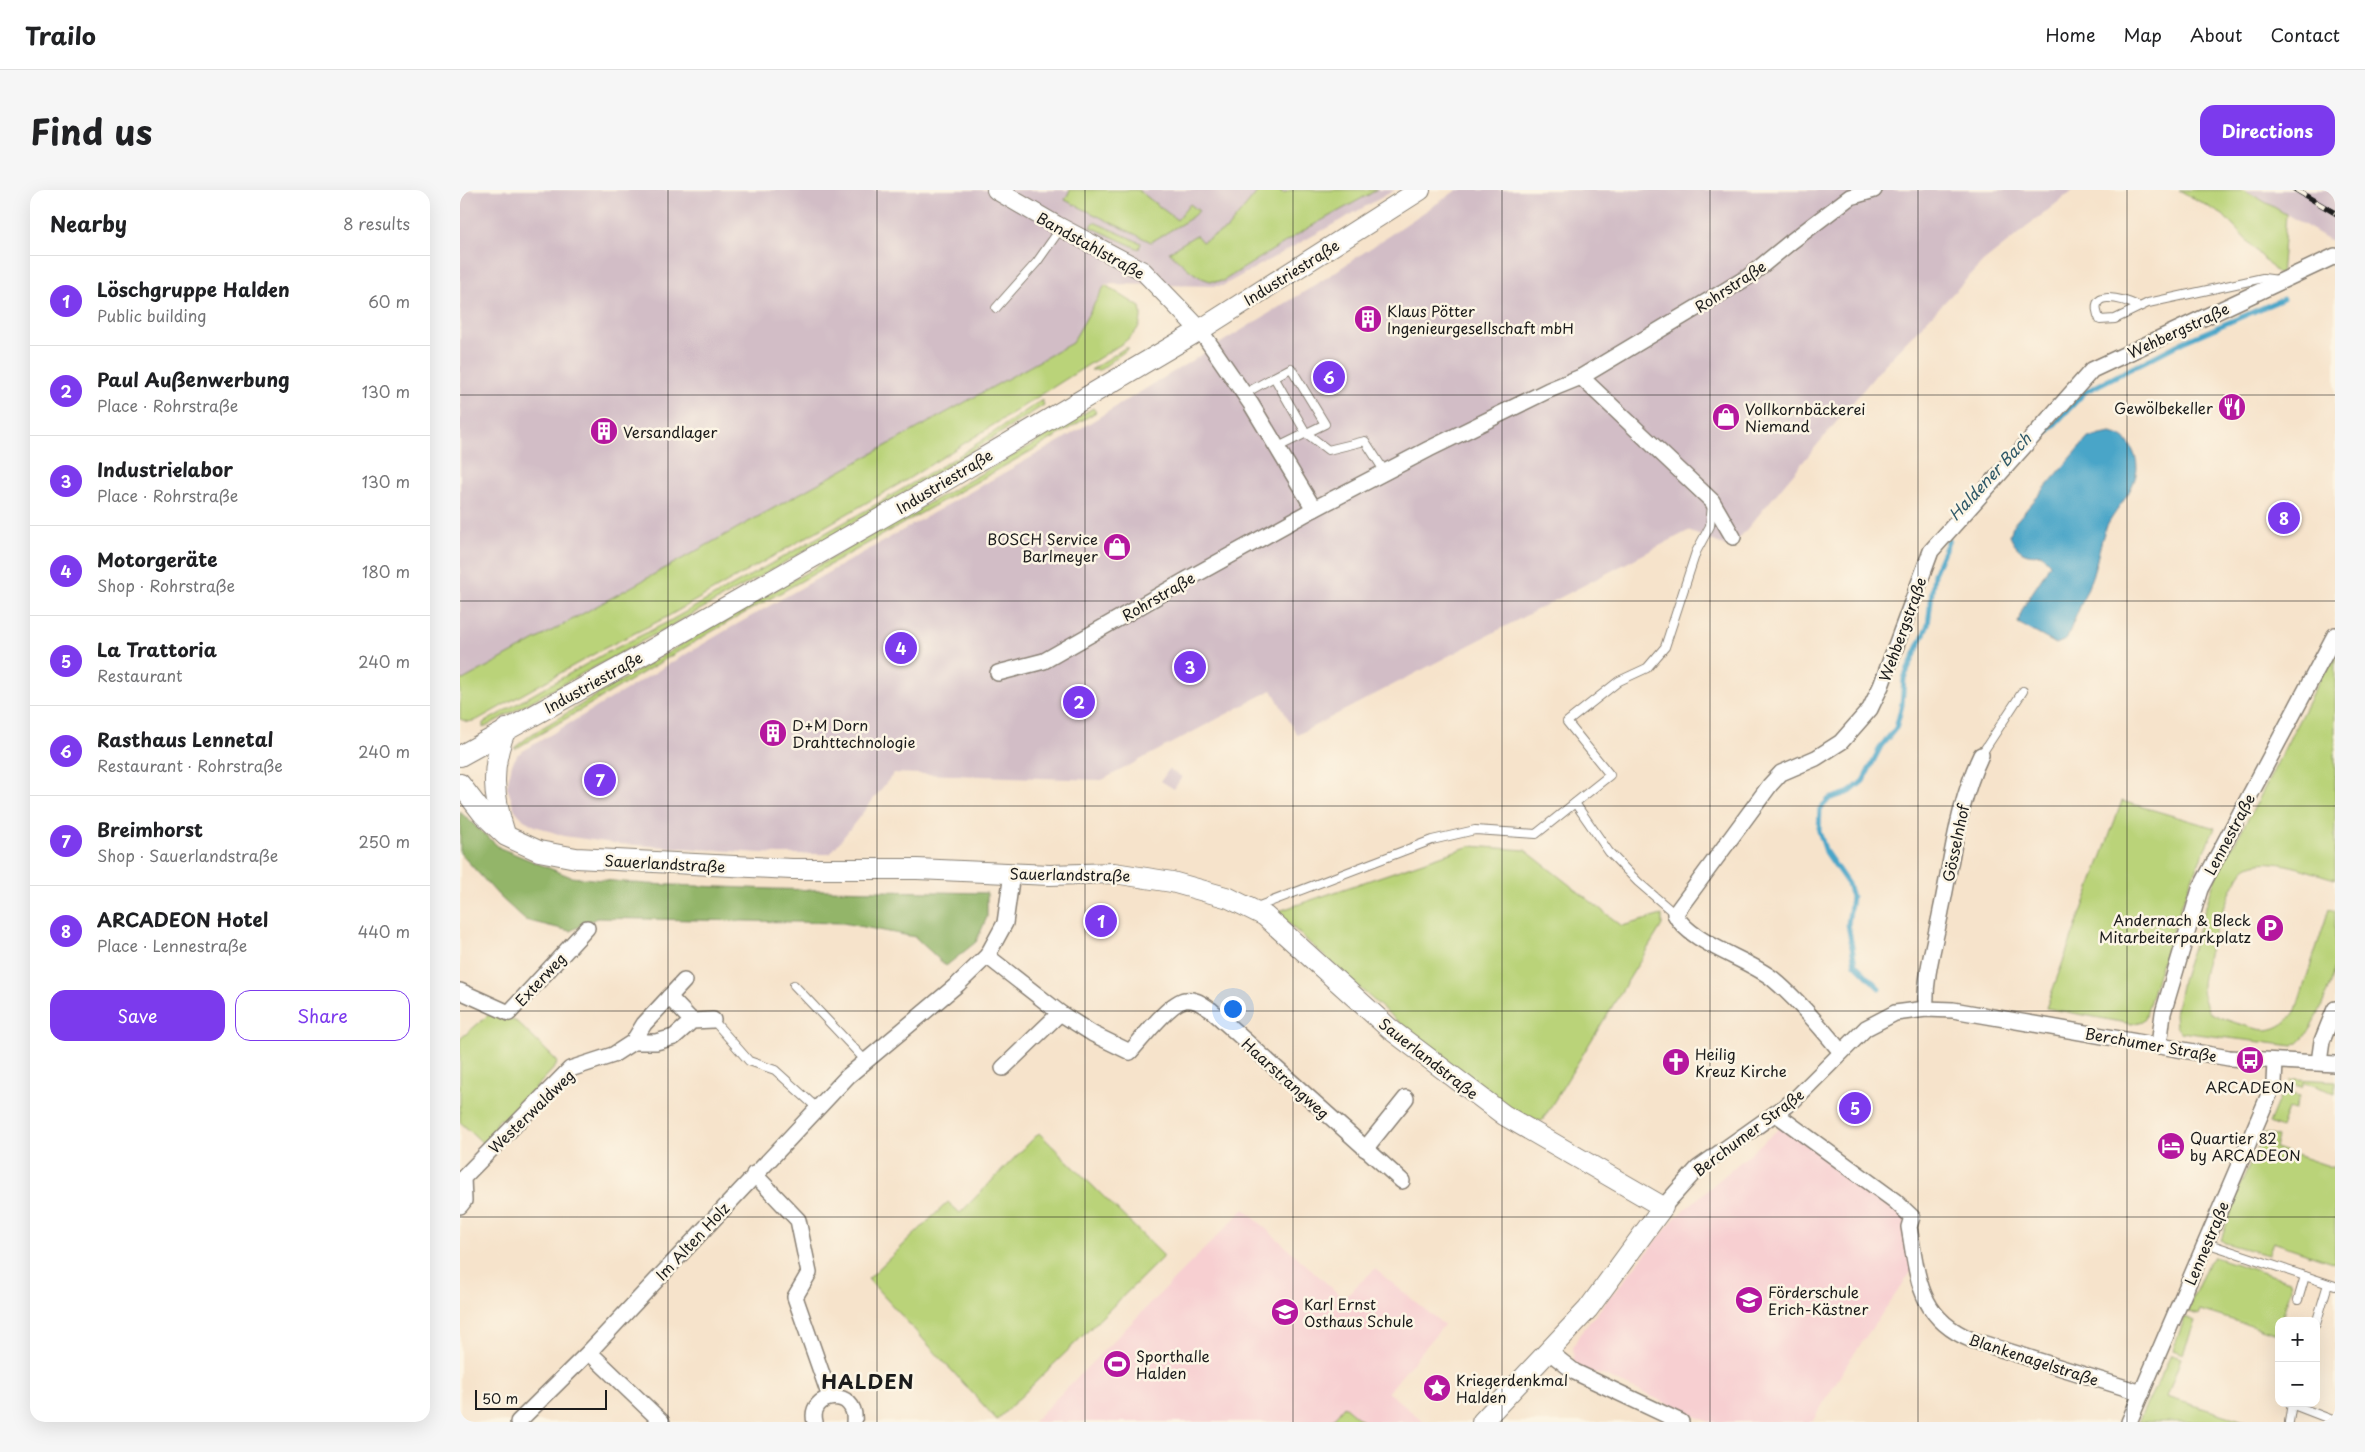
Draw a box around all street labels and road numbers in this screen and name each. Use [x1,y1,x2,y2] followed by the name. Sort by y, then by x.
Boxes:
[1033,206,1149,284] street label: Bandstahlstraße
[1239,233,1343,311] street label: Industriestraße
[1690,254,1770,318] street label: Rohrstraße
[2123,296,2233,364] street label: Wehbergstraße
[891,443,997,519] street label: Industriestraße
[1117,566,1199,626] street label: Rohrstraße
[1872,574,1932,684] street label: Wehbergstraße
[540,645,646,719] street label: Industriestraße
[2198,789,2260,879] street label: Lennestraße
[1936,801,1975,884] street label: Gösselnhof
[604,848,726,878] street label: Sauerlandstraße
[1009,861,1131,887] street label: Sauerlandstraße
[509,947,571,1011] street label: Exterweg
[1374,1012,1484,1104] street label: Sauerlandstraße
[2083,1021,2219,1067] street label: Berchumer Straße
[1237,1032,1335,1124] street label: Haarstrangweg
[483,1064,579,1158] street label: Westerwaldweg
[1688,1083,1808,1181] street label: Berchumer Straße
[650,1197,734,1285] street label: Im Alten Holz
[2178,1197,2234,1289] street label: Lennestraße
[1966,1327,2102,1391] street label: Blankenagelstraße

